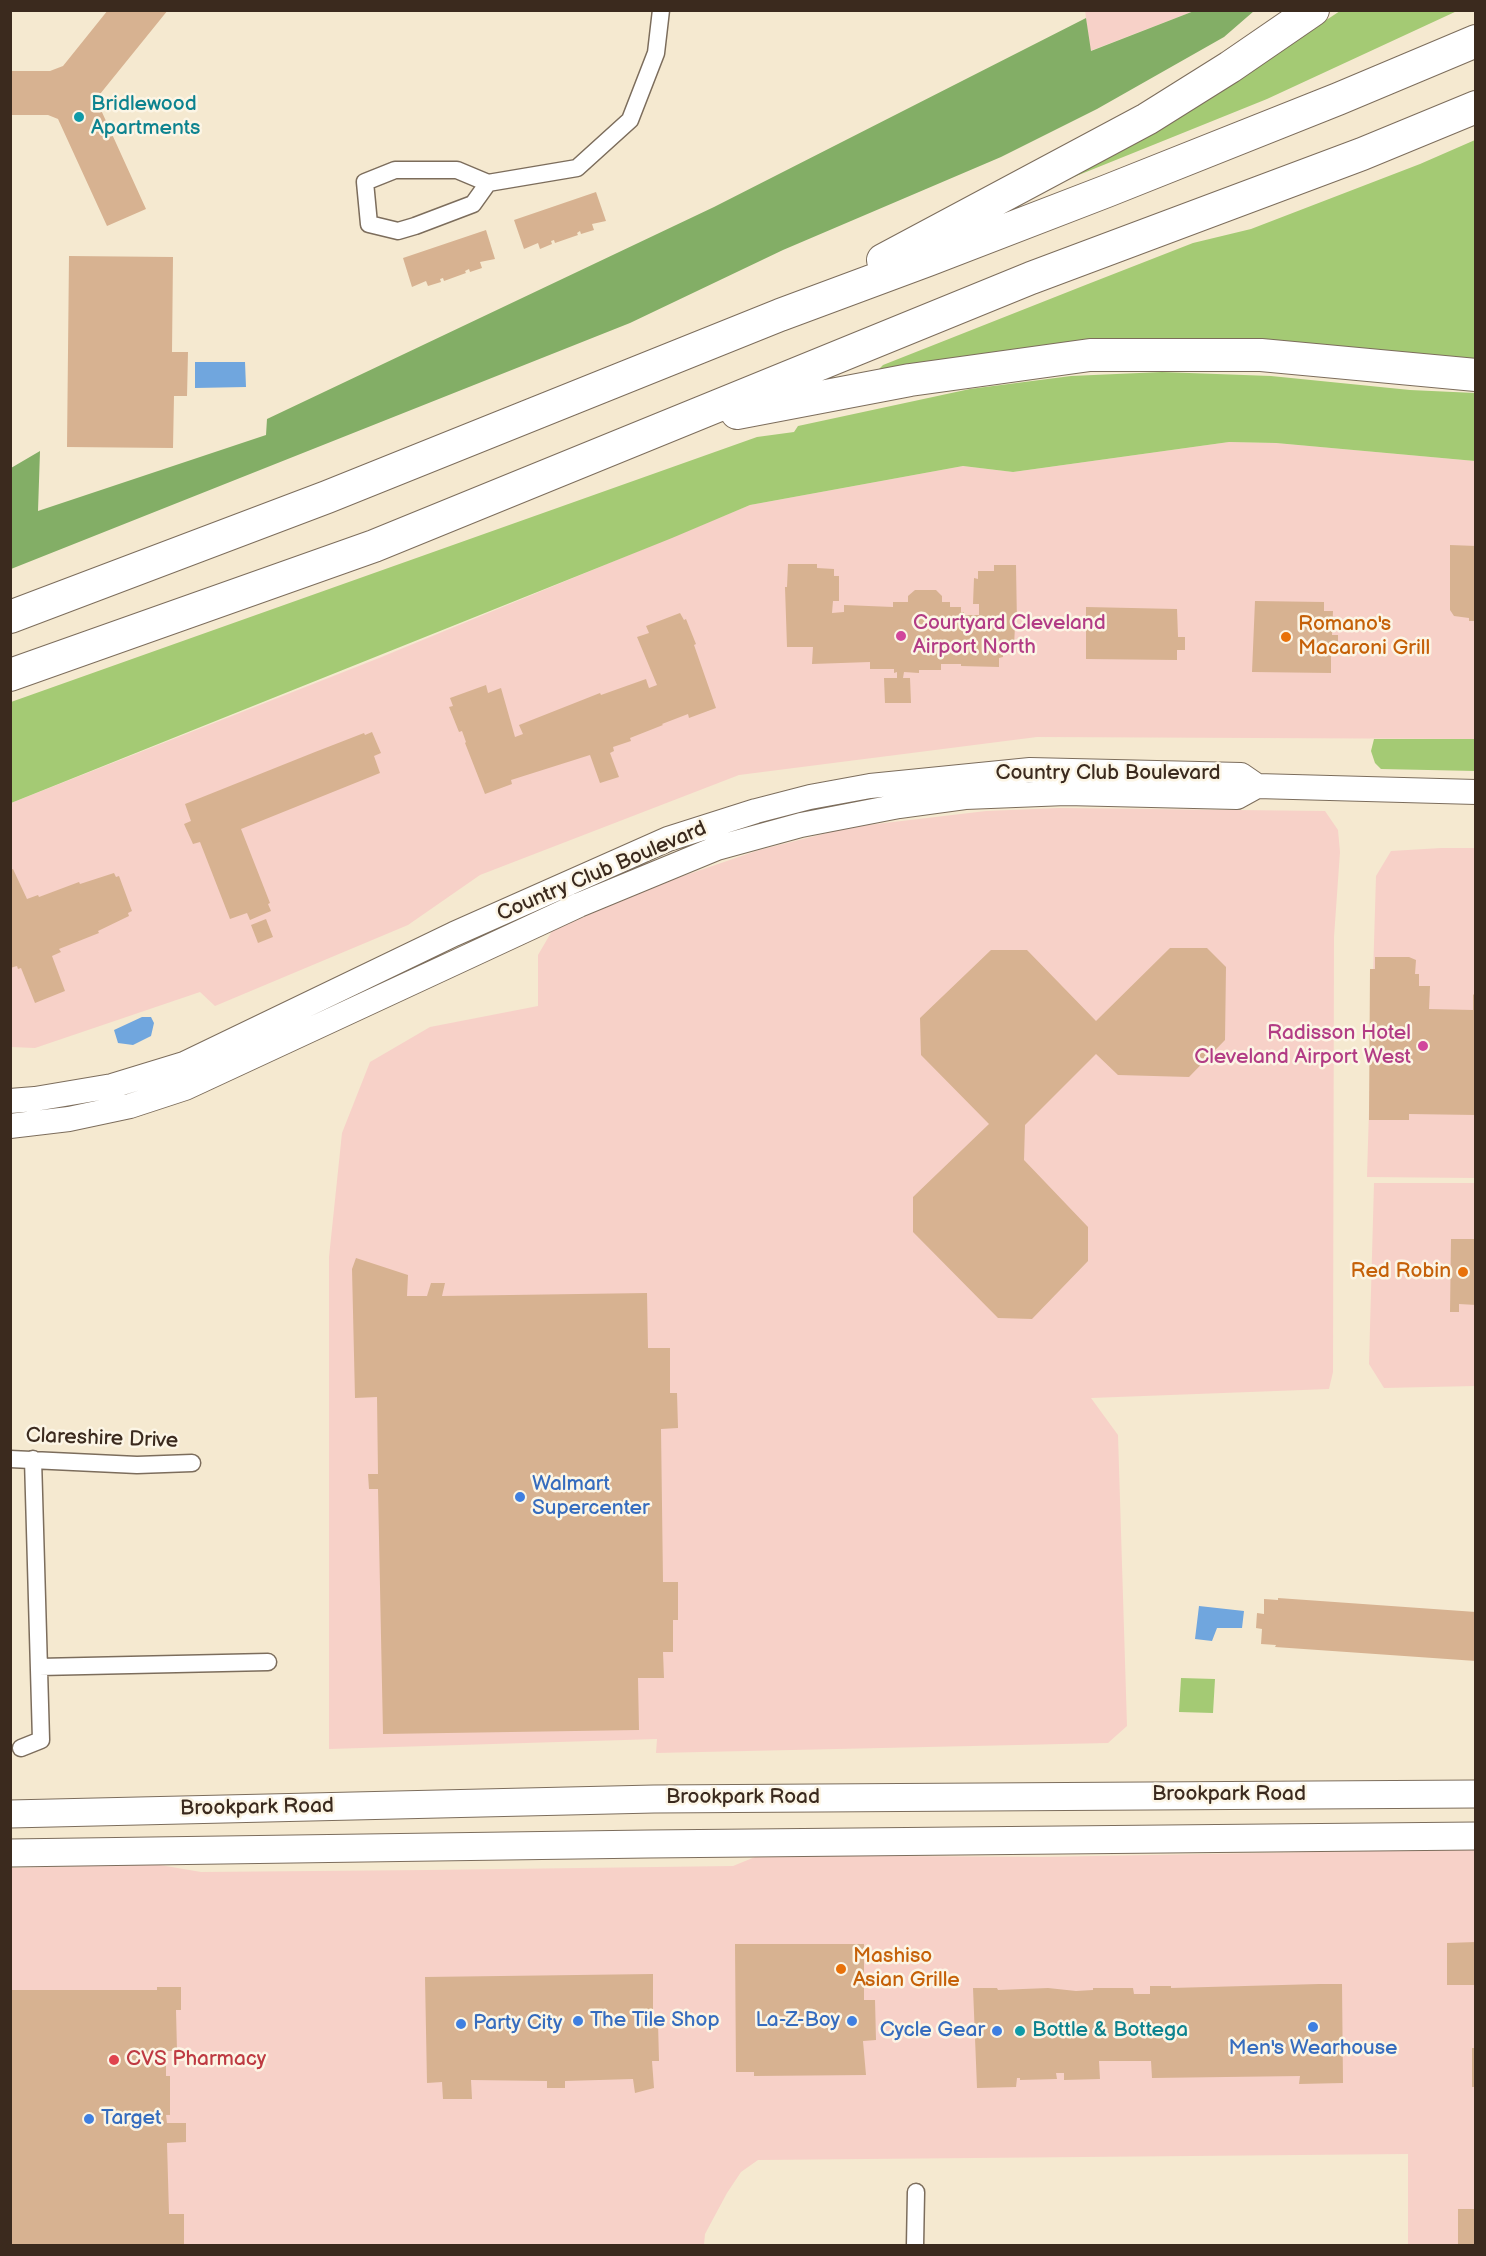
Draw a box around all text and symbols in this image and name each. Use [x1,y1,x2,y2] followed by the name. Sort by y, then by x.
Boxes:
[91,92,200,142] place label: Bridlewood Apartments
[72,110,86,124] marker: Bridlewood Apartments
[913,611,1106,661] place label: Courtyard Cleveland Airport North
[1298,612,1430,662] place label: Romano's Macaroni Grill
[894,629,908,643] marker: Courtyard Cleveland Airport North
[1279,630,1293,644] marker: Romano's Macaroni Grill
[996,761,1220,787] street label: Country Club Boulevard
[494,816,710,928] street label: Country Club Boulevard
[1194,1021,1411,1071] place label: Radisson Hotel Cleveland Airport West
[1416,1039,1430,1053] marker: Radisson Hotel Cleveland Airport West
[1350,1259,1451,1285] place label: Red Robin
[1456,1265,1470,1279] marker: Red Robin
[25,1424,179,1454] street label: Clareshire Drive
[532,1472,650,1522] place label: Walmart Supercenter
[513,1490,527,1504] marker: Walmart Supercenter
[1152,1782,1306,1808] street label: Brookpark Road
[666,1785,820,1811] street label: Brookpark Road
[180,1794,334,1822] street label: Brookpark Road
[853,1944,960,1994] place label: Mashiso Asian Grille
[834,1962,848,1976] marker: Mashiso Asian Grille
[590,2008,720,2034] place label: The Tile Shop
[755,2008,840,2034] place label: La-Z-Boy
[473,2011,562,2037] place label: Party City
[571,2014,585,2028] marker: The Tile Shop
[845,2014,859,2028] marker: La-Z-Boy
[454,2017,468,2031] marker: Party City
[880,2018,985,2044] place label: Cycle Gear
[1032,2018,1188,2044] place label: Bottle & Bottega
[1306,2020,1320,2034] marker: Men's Wearhouse
[990,2024,1004,2038] marker: Cycle Gear
[1013,2024,1027,2038] marker: Bottle & Bottega
[1228,2036,1398,2062] place label: Men's Wearhouse
[126,2047,266,2073] place label: CVS Pharmacy
[107,2053,121,2067] marker: CVS Pharmacy
[101,2106,162,2132] place label: Target
[82,2112,96,2126] marker: Target

